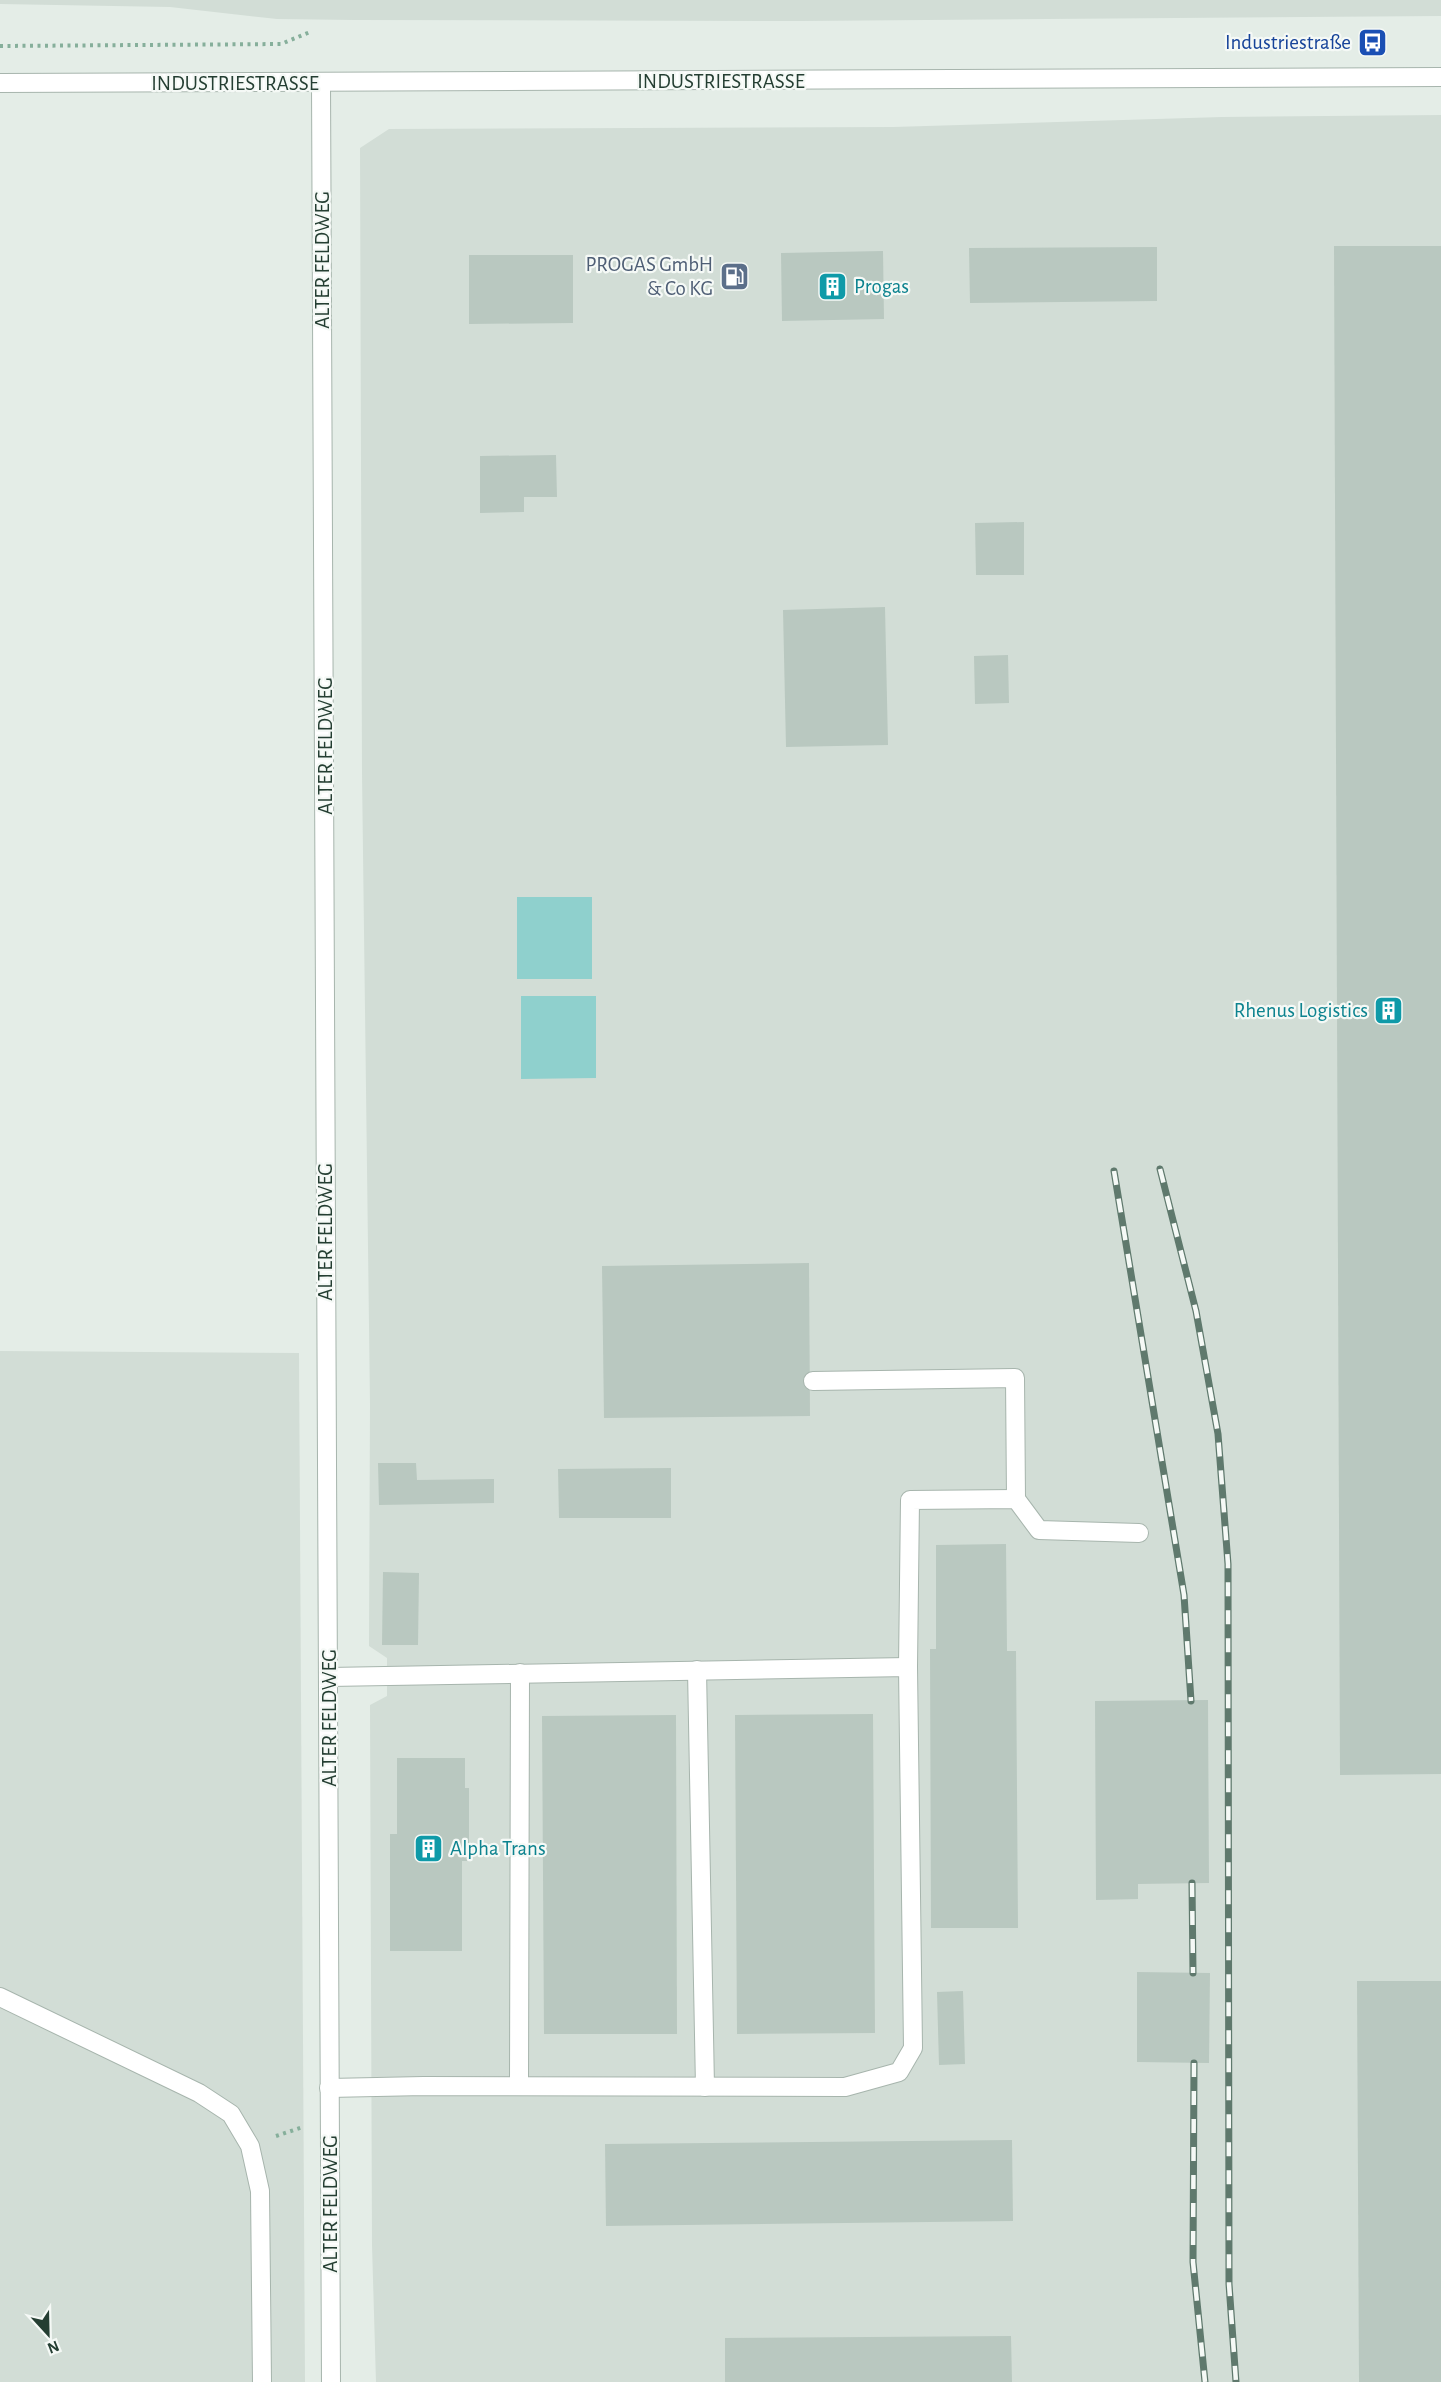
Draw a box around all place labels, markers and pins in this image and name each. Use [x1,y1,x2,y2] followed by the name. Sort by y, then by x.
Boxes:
[1356,26,1388,58] bus stop icon: Industriestraße
[1225,32,1351,53] place label: Industriestraße
[585,254,713,299] place label: PROGAS GmbH & Co KG
[718,260,750,292] fuel station icon: PROGAS GmbH & Co KG
[817,270,849,302] building icon: Progas
[854,276,909,297] place label: Progas
[1373,994,1405,1026] building icon: Rhenus Logistics
[1234,1000,1368,1021] place label: Rhenus Logistics
[413,1832,445,1864] building icon: Alpha Trans
[450,1838,546,1859] place label: Alpha Trans

